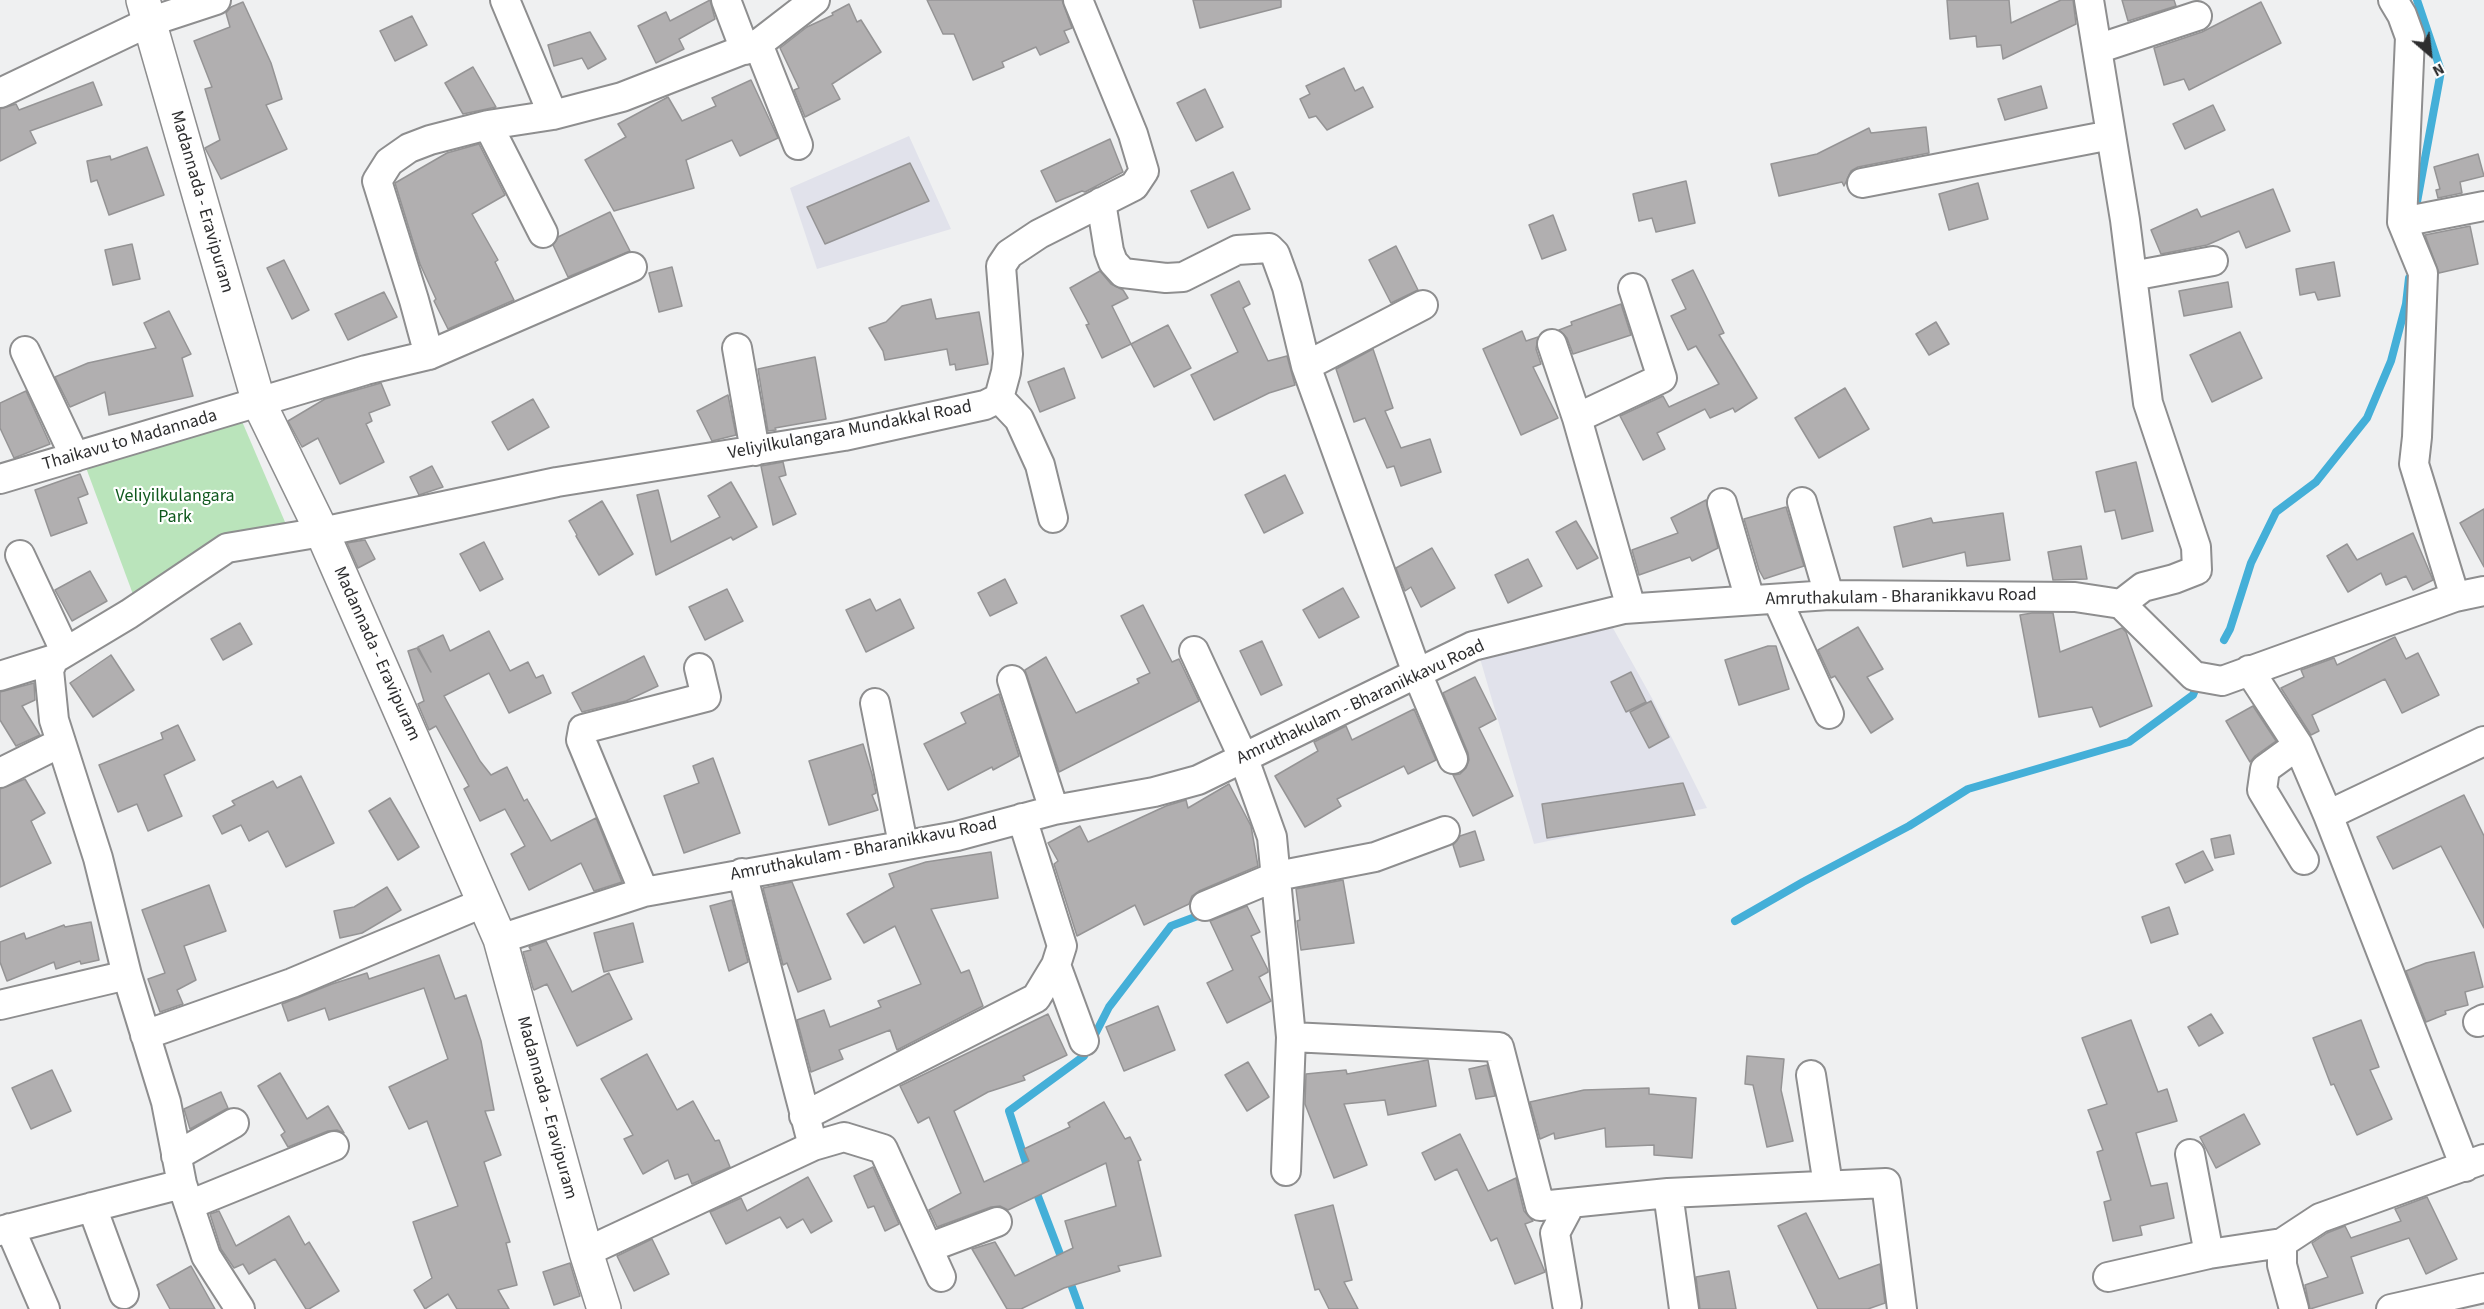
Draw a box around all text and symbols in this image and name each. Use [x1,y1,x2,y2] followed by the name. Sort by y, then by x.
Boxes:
[2400,24,2460,84] north arrow
[2429,58,2448,82] text: N
[165,108,237,296] street label: Madannada - Eravipuram
[726,397,974,465] street label: Veliyilkulangara Mundakkal Road
[40,406,220,476] street label: Thaikavu to Madannada
[115,486,235,528] park label: Veliyilkulangara Park
[328,563,424,745] street label: Madannada - Eravipuram
[1765,585,2037,611] street label: Amruthakulam - Bharanikkavu Road
[1234,636,1488,770] street label: Amruthakulam - Bharanikkavu Road
[729,814,999,886] street label: Amruthakulam - Bharanikkavu Road
[511,1014,581,1202] street label: Madannada - Eravipuram

